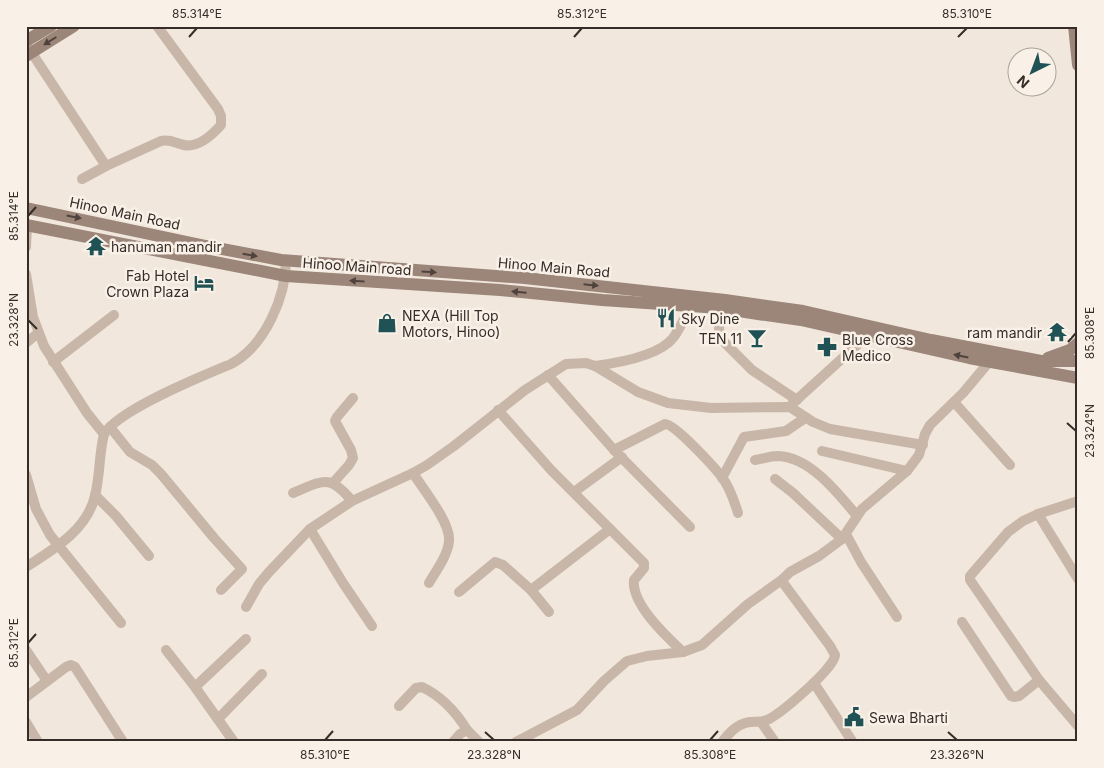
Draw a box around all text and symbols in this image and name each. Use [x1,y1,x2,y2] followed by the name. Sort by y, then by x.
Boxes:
[172,6,222,21] text: 85.314°E
[557,6,607,21] text: 85.312°E
[942,6,992,21] text: 85.310°E
[44,37,57,46] one-way arrow
[1006,48,1056,98] north arrow
[1013,72,1033,92] text: N
[6,191,21,241] text: 85.314°E
[68,193,182,233] street label: Hinoo Main Road
[66,213,82,221] one-way arrow
[85,235,107,257] temple icon: hanuman mandir
[111,238,222,255] place label: hanuman mandir
[242,251,258,259] one-way arrow
[302,254,412,278] street label: Hinoo Main road
[497,254,611,280] street label: Hinoo Main Road
[106,267,189,300] place label: Fab Hotel Crown Plaza
[421,268,437,276] one-way arrow
[193,272,215,294] hotel icon: Fab Hotel Crown Plaza
[349,276,365,284] one-way arrow
[583,281,599,289] one-way arrow
[511,288,527,296] one-way arrow
[6,293,21,347] text: 23.328°N
[402,307,500,340] place label: NEXA (Hill Top Motors, Hinoo)
[655,307,677,329] restaurant icon: Sky Dine
[1082,307,1097,359] text: 85.308°E
[681,310,739,327] place label: Sky Dine
[376,312,398,334] shop icon: NEXA (Hill Top Motors, Hinoo)
[1046,321,1068,343] temple icon: ram mandir
[967,324,1042,341] place label: ram mandir
[746,327,768,349] bar icon: TEN 11
[699,330,742,347] place label: TEN 11
[842,331,913,364] place label: Blue Cross Medico
[816,336,838,358] pharmacy icon: Blue Cross Medico
[954,352,969,360] one-way arrow
[1082,404,1097,458] text: 23.324°N
[6,618,21,668] text: 85.312°E
[843,706,865,728] public building icon: Sewa Bharti
[869,709,948,726] place label: Sewa Bharti
[300,747,350,762] text: 85.310°E
[467,747,521,762] text: 23.328°N
[684,747,736,762] text: 85.308°E
[930,747,984,762] text: 23.326°N

